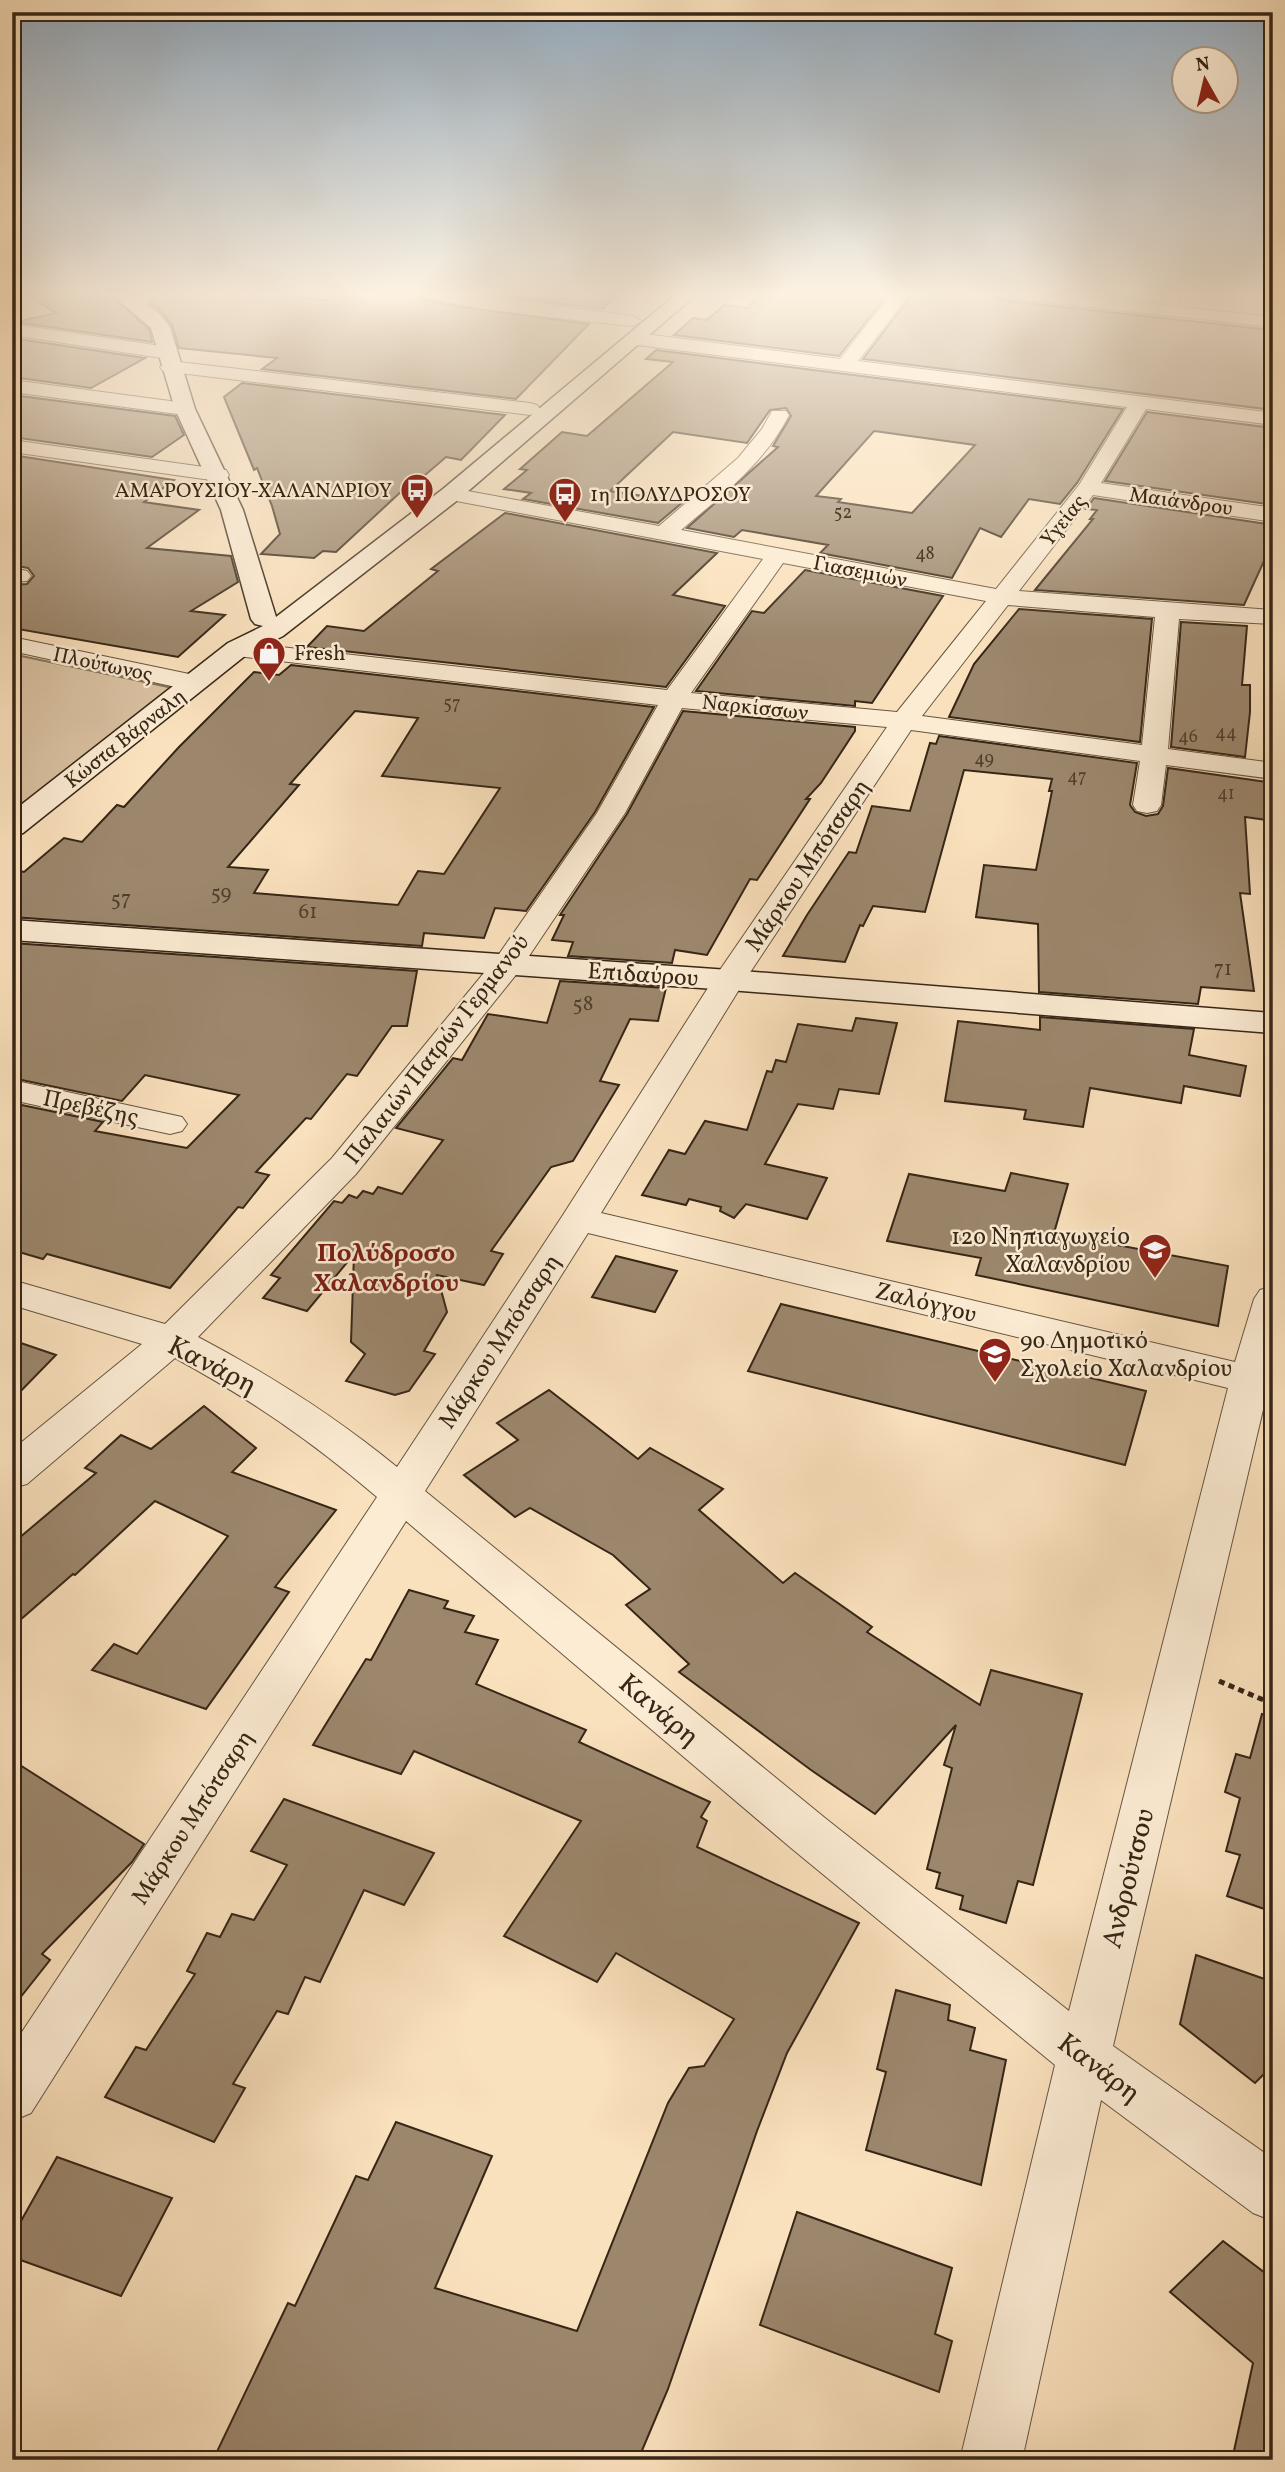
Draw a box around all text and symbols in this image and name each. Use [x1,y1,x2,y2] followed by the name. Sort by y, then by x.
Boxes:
[1170,46,1240,116] north arrow
[1194,51,1212,79] text: N
[398,471,436,520] bus stop icon: ΑΜΑΡΟΥΣΙΟΥ-ΧΑΛΑΝΔΡΙΟΥ
[546,475,584,524] bus stop icon: 1η ΠΟΛΥΔΡΟΣΟΥ
[115,477,392,506] place label: ΑΜΑΡΟΥΣΙΟΥ-ΧΑΛΑΝΔΡΙΟΥ
[590,481,751,510] place label: 1η ΠΟΛΥΔΡΟΣΟΥ
[1127,481,1234,524] street label: Μαιάνδρου
[1034,489,1094,553] street label: Υγείας
[834,501,852,526] house number: 52
[915,542,935,567] house number: 48
[810,549,909,596] street label: Γιασεμιών
[250,634,288,683] shop icon: Fresh
[294,640,345,669] place label: Fresh
[50,641,155,690] street label: Πλούτωνος
[59,683,193,796] street label: Κώστα Βάρναλη
[700,689,809,728] street label: Ναρκίσσων
[443,692,461,717] house number: 57
[1215,721,1237,746] house number: 44
[1178,725,1198,750] house number: 46
[974,747,994,772] house number: 49
[1067,765,1087,790] house number: 47
[738,773,879,959] street label: Μάρκου Μπότσαρη
[1217,782,1235,807] house number: 41
[211,879,231,908] house number: 59
[111,885,131,914] house number: 57
[299,898,317,927] house number: 61
[337,928,538,1173] street label: Παλαιών Πατρών Γερμανού
[586,955,699,997] street label: Επιδαύρου
[1214,955,1232,984] house number: 71
[573,990,593,1019] house number: 58
[39,1082,142,1136] street label: Πρεβέζης
[951,1221,1130,1283] place label: 12ο Νηπιαγωγείο Χαλανδρίου
[1136,1231,1174,1280] school or university icon: 12ο Νηπιαγωγείο Χαλανδρίου
[313,1236,459,1302] district label: Πολύδροσο Χαλανδρίου
[431,1248,570,1436] street label: Μάρκου Μπότσαρη
[871,1275,980,1333] street label: Ζαλόγγου
[1020,1325,1232,1387] place label: 9ο Δημοτικό Σχολείο Χαλανδρίου
[161,1327,263,1405] street label: Κανάρη
[976,1335,1014,1384] school or university icon: 9ο Δημοτικό Σχολείο Χαλανδρίου
[609,1665,707,1756] street label: Κανάρη
[124,1724,263,1912] street label: Μάρκου Μπότσαρη
[1093,1805,1166,1953] street label: Ανδρούτσου
[1049,2025,1148,2113] street label: Κανάρη

